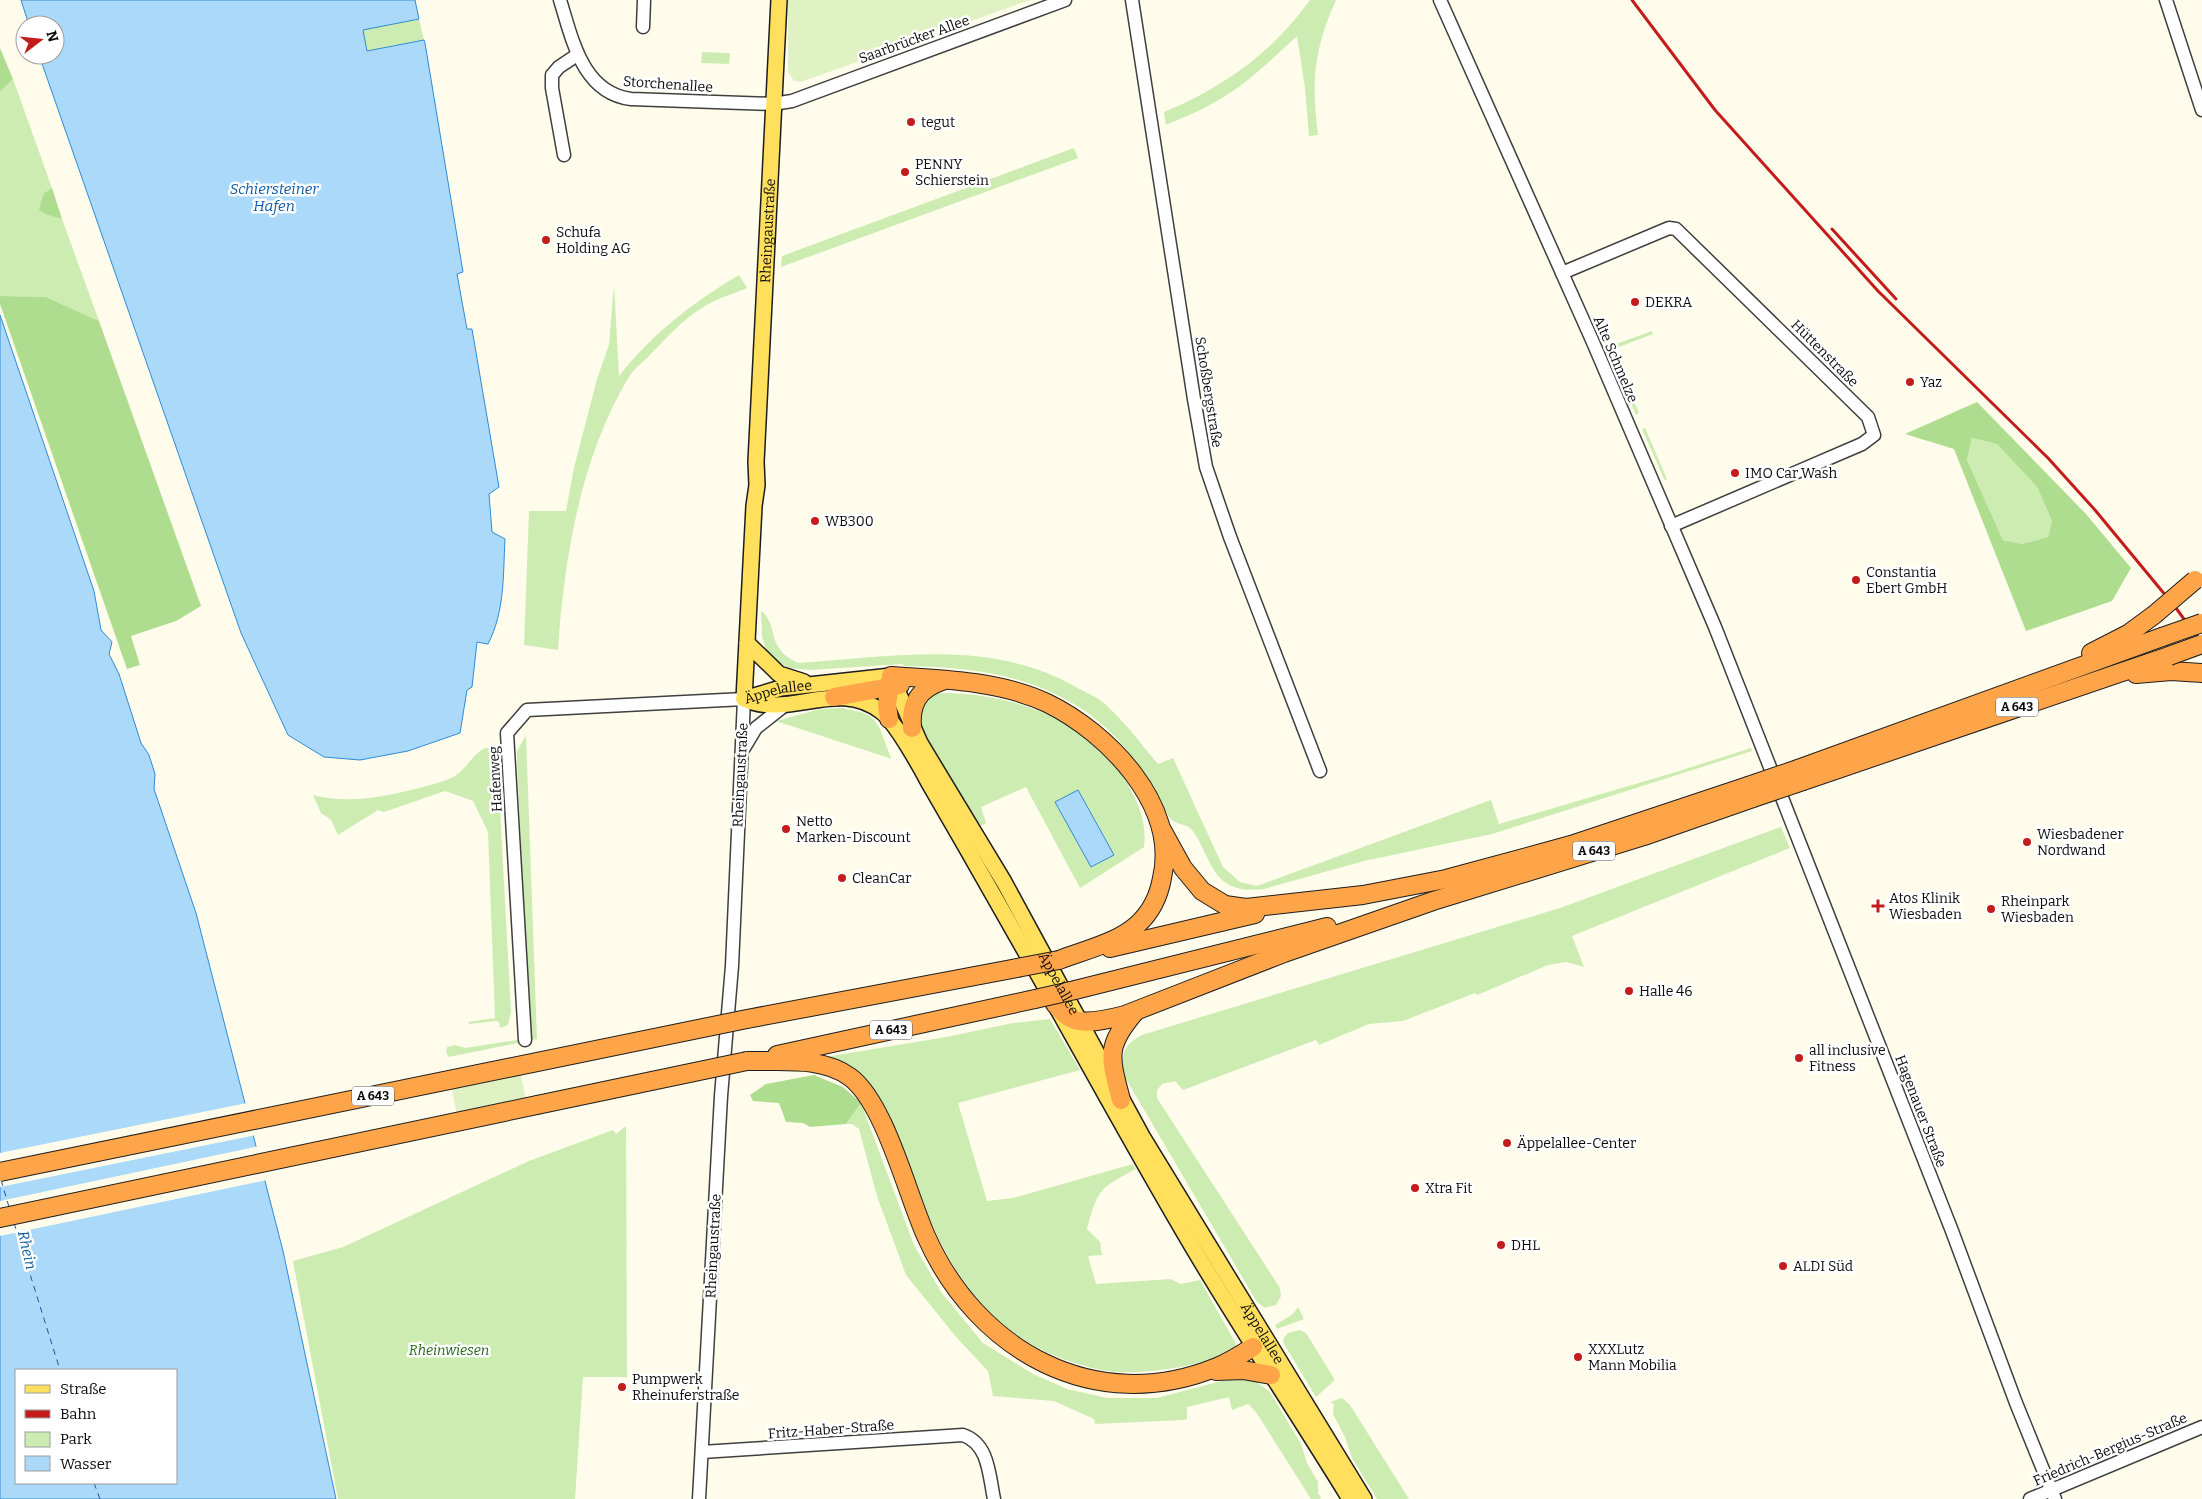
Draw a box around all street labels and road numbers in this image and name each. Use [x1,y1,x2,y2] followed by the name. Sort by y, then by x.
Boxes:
[857,12,972,67] street label: Saarbrücker Allee
[622,73,714,96] street label: Storchenallee
[757,178,779,283] street label: Rheingaustraße
[1590,313,1641,405] street label: Alte Schmelze
[1787,316,1862,391] street label: Hüttenstraße
[1191,335,1226,449] street label: Schoßbergstraße
[742,677,813,707] street label: Äppelallee
[1996,698,2038,716] road number: A 643
[729,722,752,828] street label: Rheingaustraße
[485,745,506,812] street label: Hafenweg
[1573,841,1615,860] road number: A 643
[1035,949,1083,1018] street label: Äppelallee
[870,1020,912,1040] road number: A 643
[1891,1053,1950,1170] street label: Hagenauer Straße
[352,1086,394,1106] road number: A 643
[702,1193,725,1299] street label: Rheingaustraße
[1237,1300,1287,1367] street label: Äppelallee
[2031,1409,2190,1490] street label: Friedrich-Bergius-Straße
[767,1417,895,1442] street label: Fritz-Haber-Straße

